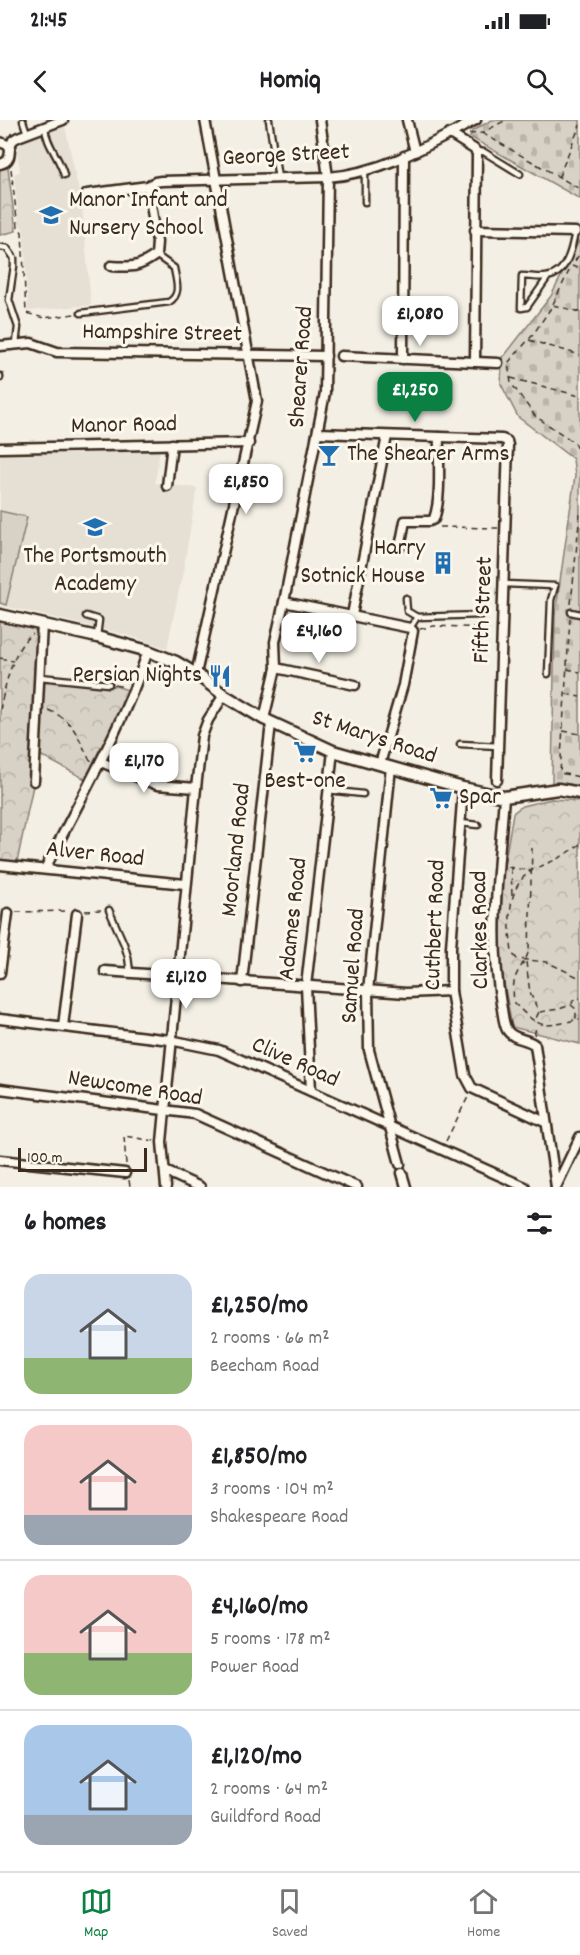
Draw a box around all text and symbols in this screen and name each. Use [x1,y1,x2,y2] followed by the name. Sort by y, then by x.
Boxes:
[30,6,67,37] text: 21:45
[259,62,321,101] text: Homiq
[24,65,57,98] icon: back
[523,65,556,98] icon: search
[222,136,351,176] street label: George Street
[69,184,228,246] place label: Manor Infant and Nursery School
[38,202,64,228] school or university icon: Manor Infant and Nursery School
[371,296,469,347] pin: £1,080
[396,301,444,329] text: £1,080
[281,305,323,429] street label: Shearer Road
[82,316,242,352] street label: Hampshire Street
[366,372,464,423] pin: £1,250
[391,377,439,405] text: £1,250
[71,408,177,444] street label: Manor Road
[347,438,510,472] place label: The Shearer Arms
[316,442,342,468] bar icon: The Shearer Arms
[197,464,295,515] pin: £1,850
[223,469,269,497] text: £1,850
[82,514,108,540] school or university icon: The Portsmouth Academy
[300,532,426,594] place label: Harry Sotnick House
[23,540,167,602] place label: The Portsmouth Academy
[430,550,456,576] building icon: Harry Sotnick House
[465,556,503,664] street label: Fifth Street
[270,613,368,664] pin: £4,160
[295,618,343,646] text: £4,160
[73,659,202,693] place label: Persian Nights
[207,663,233,689] restaurant icon: Persian Nights
[307,702,441,774] street label: St Marys Road
[292,739,318,765] supermarket icon: Best-one
[95,743,193,794] pin: £1,170
[123,748,165,776] text: £1,170
[264,765,346,799] place label: Best-one
[459,781,501,815] place label: Spar
[213,782,261,918] street label: Moorland Road
[428,785,454,811] supermarket icon: Spar
[44,833,146,877] street label: Alver Road
[271,856,317,982] street label: Adames Road
[417,859,455,991] street label: Cuthbert Road
[463,870,499,990] street label: Clarkes Road
[333,907,375,1025] street label: Samuel Road
[137,959,235,1010] pin: £1,120
[165,964,207,992] text: £1,120
[246,1029,344,1097] street label: Clive Road
[65,1062,205,1116] street label: Newcome Road
[18,1145,147,1172] scale bar
[27,1147,63,1170] text: 100 m
[24,1205,106,1242] text: 6 homes
[523,1207,556,1240] icon: filters
[210,1288,308,1325] text: £1,250/mo
[72,1298,144,1370] icon: home
[210,1325,330,1353] text: 2 rooms · 66 m²
[210,1353,319,1381] text: Beecham Road
[210,1439,307,1476] text: £1,850/mo
[72,1449,144,1521] icon: home
[210,1476,334,1504] text: 3 rooms · 104 m²
[210,1504,348,1532] text: Shakespeare Road
[210,1589,308,1626] text: £4,160/mo
[72,1599,144,1671] icon: home
[210,1626,331,1654] text: 5 rooms · 178 m²
[210,1654,299,1682] text: Power Road
[210,1739,302,1776] text: £1,120/mo
[72,1749,144,1821] icon: home
[210,1776,328,1804] text: 2 rooms · 64 m²
[210,1804,321,1832] text: Guildford Road
[80,1885,113,1944] tab: Map
[272,1885,308,1944] tab: Saved
[467,1885,500,1944] tab: Home

